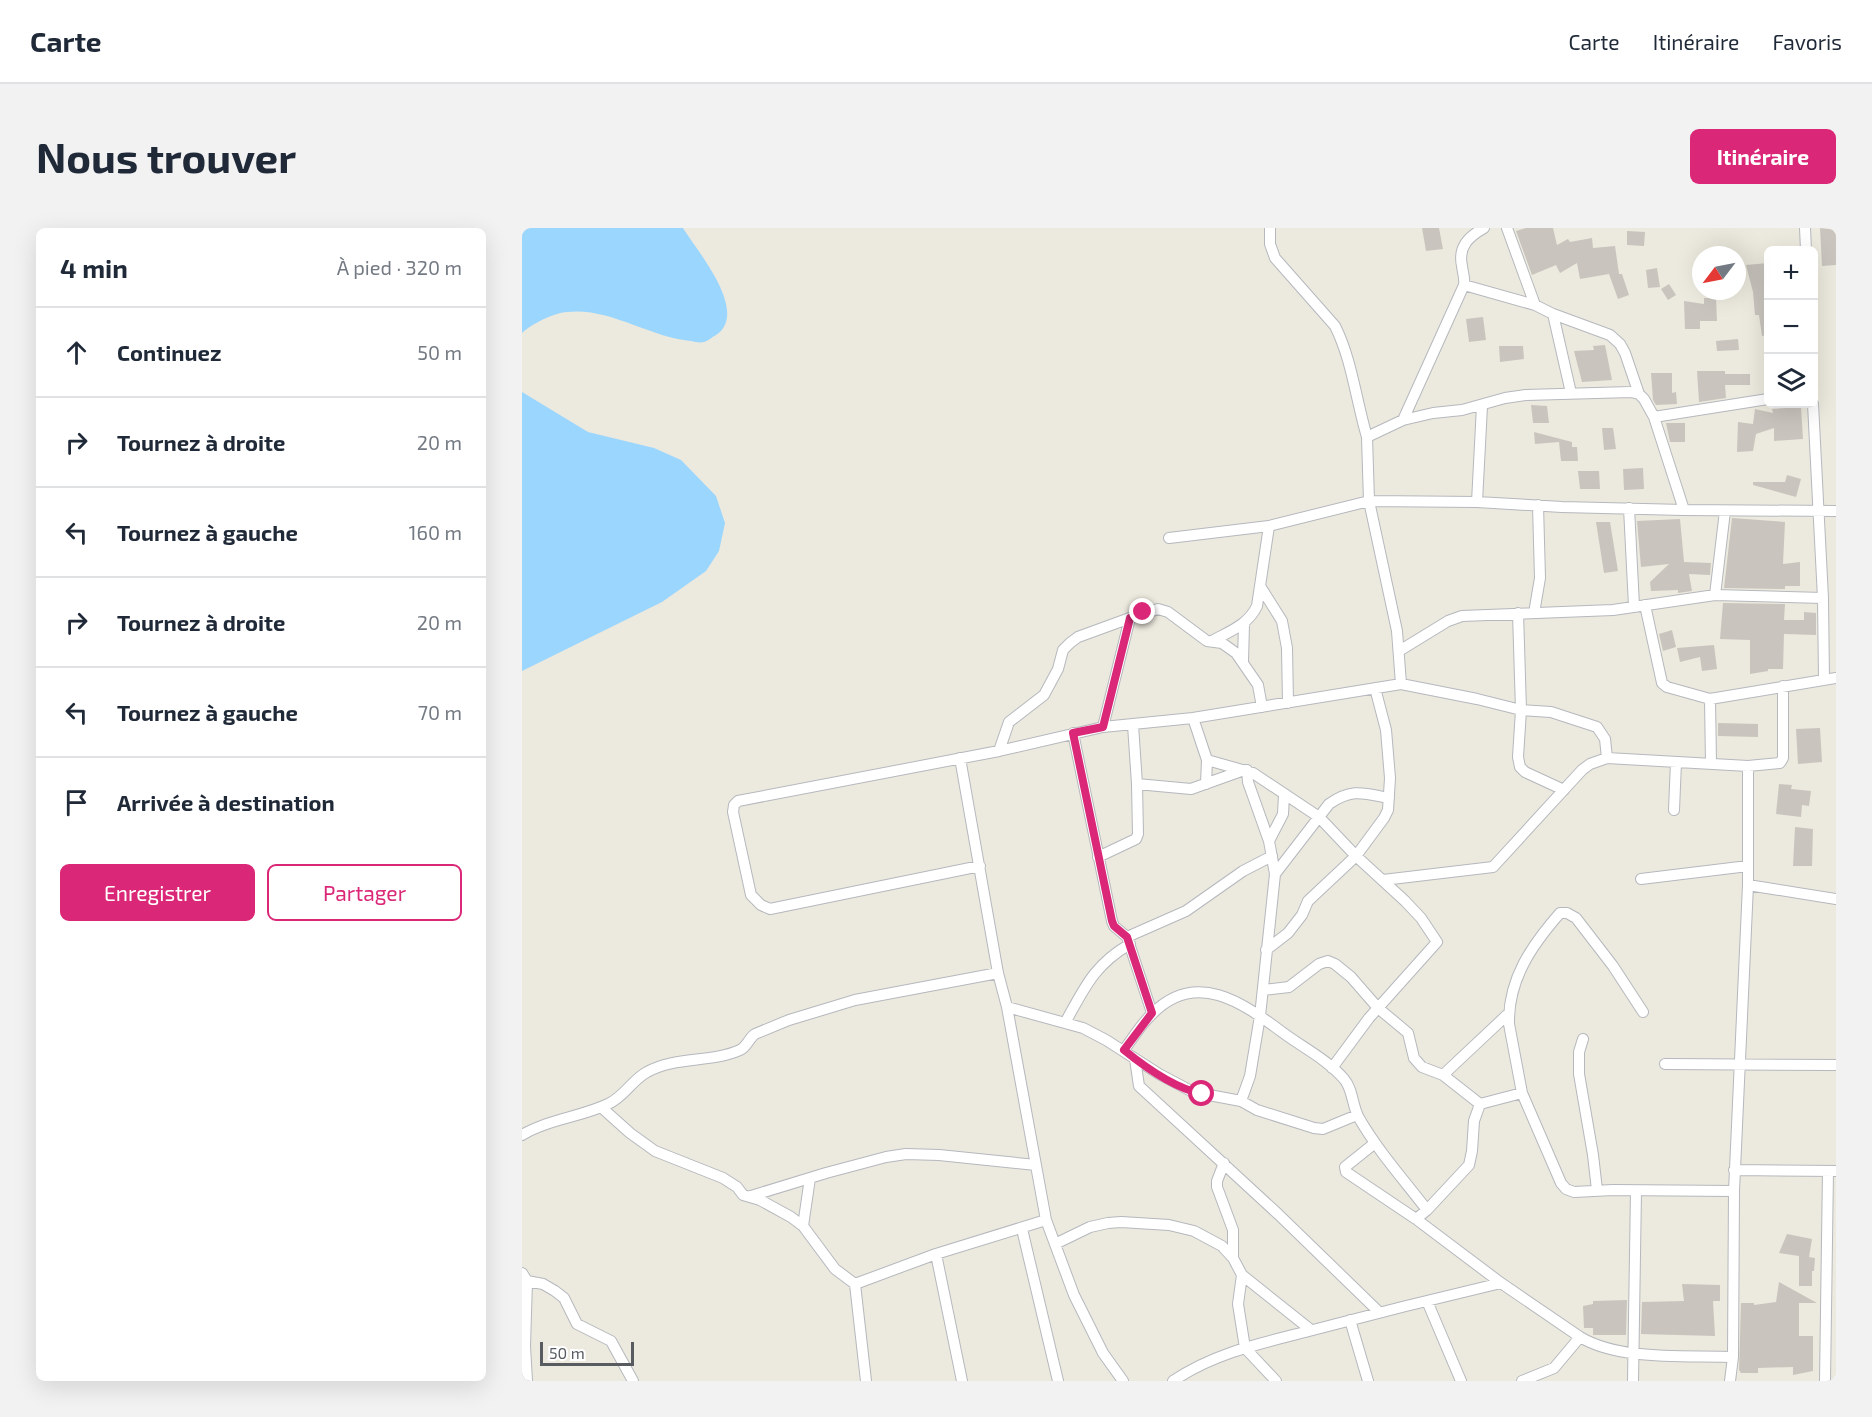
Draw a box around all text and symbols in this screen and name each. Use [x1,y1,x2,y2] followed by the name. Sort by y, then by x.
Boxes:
[30,24,102,58] text: Carte
[1568,29,1620,54] text: Carte
[1653,29,1739,54] text: Itinéraire
[1772,29,1842,54] text: Favoris
[1690,129,1836,184] button: Itinéraire
[36,131,296,181] text: Nous trouver
[1692,246,1746,300] north arrow
[1764,246,1818,408] map controls
[1764,246,1818,300] button: +
[60,252,128,283] text: 4 min
[337,255,462,279] text: À pied · 320 m
[1764,300,1818,354] button: −
[60,336,93,369] icon: ahead
[117,339,221,365] text: Continuez
[417,340,462,364] text: 50 m
[1764,354,1818,408] button: layers
[60,426,93,459] icon: right
[117,429,286,455] text: Tournez à droite
[417,430,462,454] text: 20 m
[60,516,93,549] icon: left
[117,519,298,545] text: Tournez à gauche
[409,520,462,544] text: 160 m
[1129,598,1155,624] route end
[60,606,93,639] icon: right
[117,609,286,635] text: Tournez à droite
[417,610,462,634] text: 20 m
[60,696,93,729] icon: left
[117,699,298,725] text: Tournez à gauche
[418,700,462,724] text: 70 m
[60,786,93,819] icon: arrive
[117,789,335,815] text: Arrivée à destination
[60,864,255,921] button: Enregistrer
[267,864,462,921] button: Partager
[1188,1080,1214,1106] route start
[540,1339,634,1366] scale bar
[549,1343,585,1362] text: 50 m

